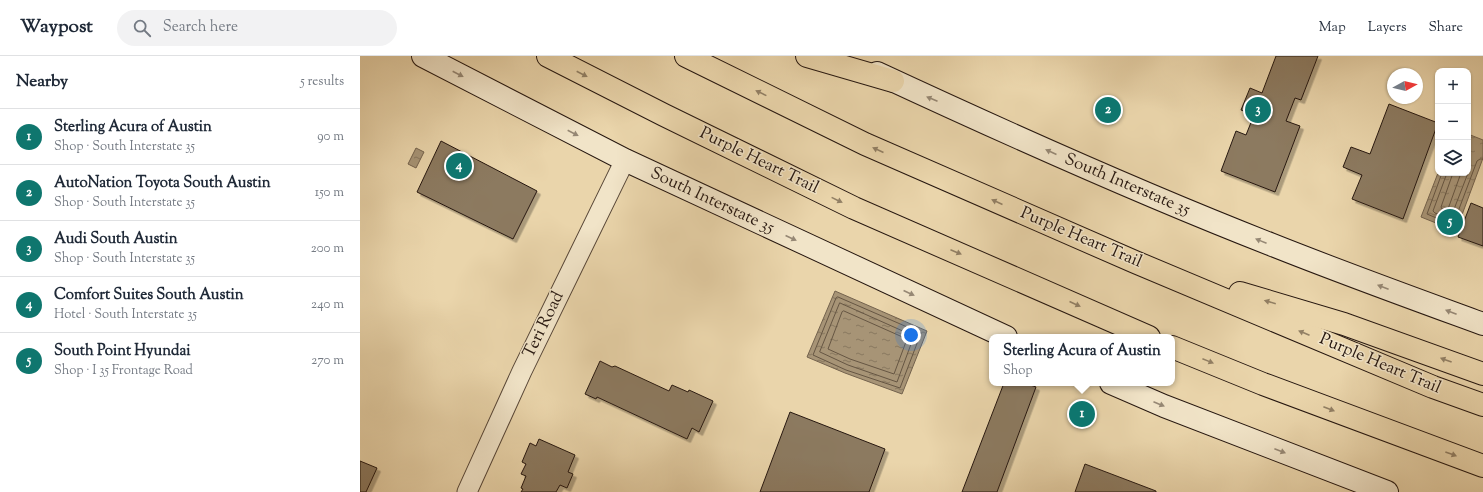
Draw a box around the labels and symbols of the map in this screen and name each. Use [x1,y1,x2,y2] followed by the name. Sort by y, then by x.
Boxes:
[1387,68,1423,104] north arrow
[452,71,463,77] one-way arrow
[577,71,588,77] one-way arrow
[755,90,767,96] one-way arrow
[1095,95,1121,125] pin: 2
[1245,95,1271,125] pin: 3
[927,96,938,102] one-way arrow
[695,122,823,200] street label: Purple Heart Trail
[567,130,579,137] one-way arrow
[872,147,883,153] one-way arrow
[1060,148,1194,222] street label: South Interstate 35
[1045,149,1056,155] one-way arrow
[446,151,472,181] pin: 4
[646,162,778,240] street label: South Interstate 35
[831,197,843,203] one-way arrow
[991,198,1003,205] one-way arrow
[1016,202,1146,275] street label: Purple Heart Trail
[1437,207,1463,237] pin: 5
[786,235,797,241] one-way arrow
[1254,237,1266,243] one-way arrow
[950,250,962,256] one-way arrow
[1376,283,1388,289] one-way arrow
[518,287,571,362] street label: Teri Road
[904,290,915,296] one-way arrow
[1264,299,1276,305] one-way arrow
[1069,301,1081,307] one-way arrow
[1445,309,1457,315] one-way arrow
[901,325,921,345] your location
[1315,328,1445,401] street label: Purple Heart Trail
[1299,330,1310,336] one-way arrow
[1440,357,1452,363] one-way arrow
[1203,359,1215,365] one-way arrow
[1069,399,1095,429] pin: 1
[1154,401,1165,407] one-way arrow
[1324,406,1336,412] one-way arrow
[1275,449,1287,455] one-way arrow
[1445,451,1457,457] one-way arrow

